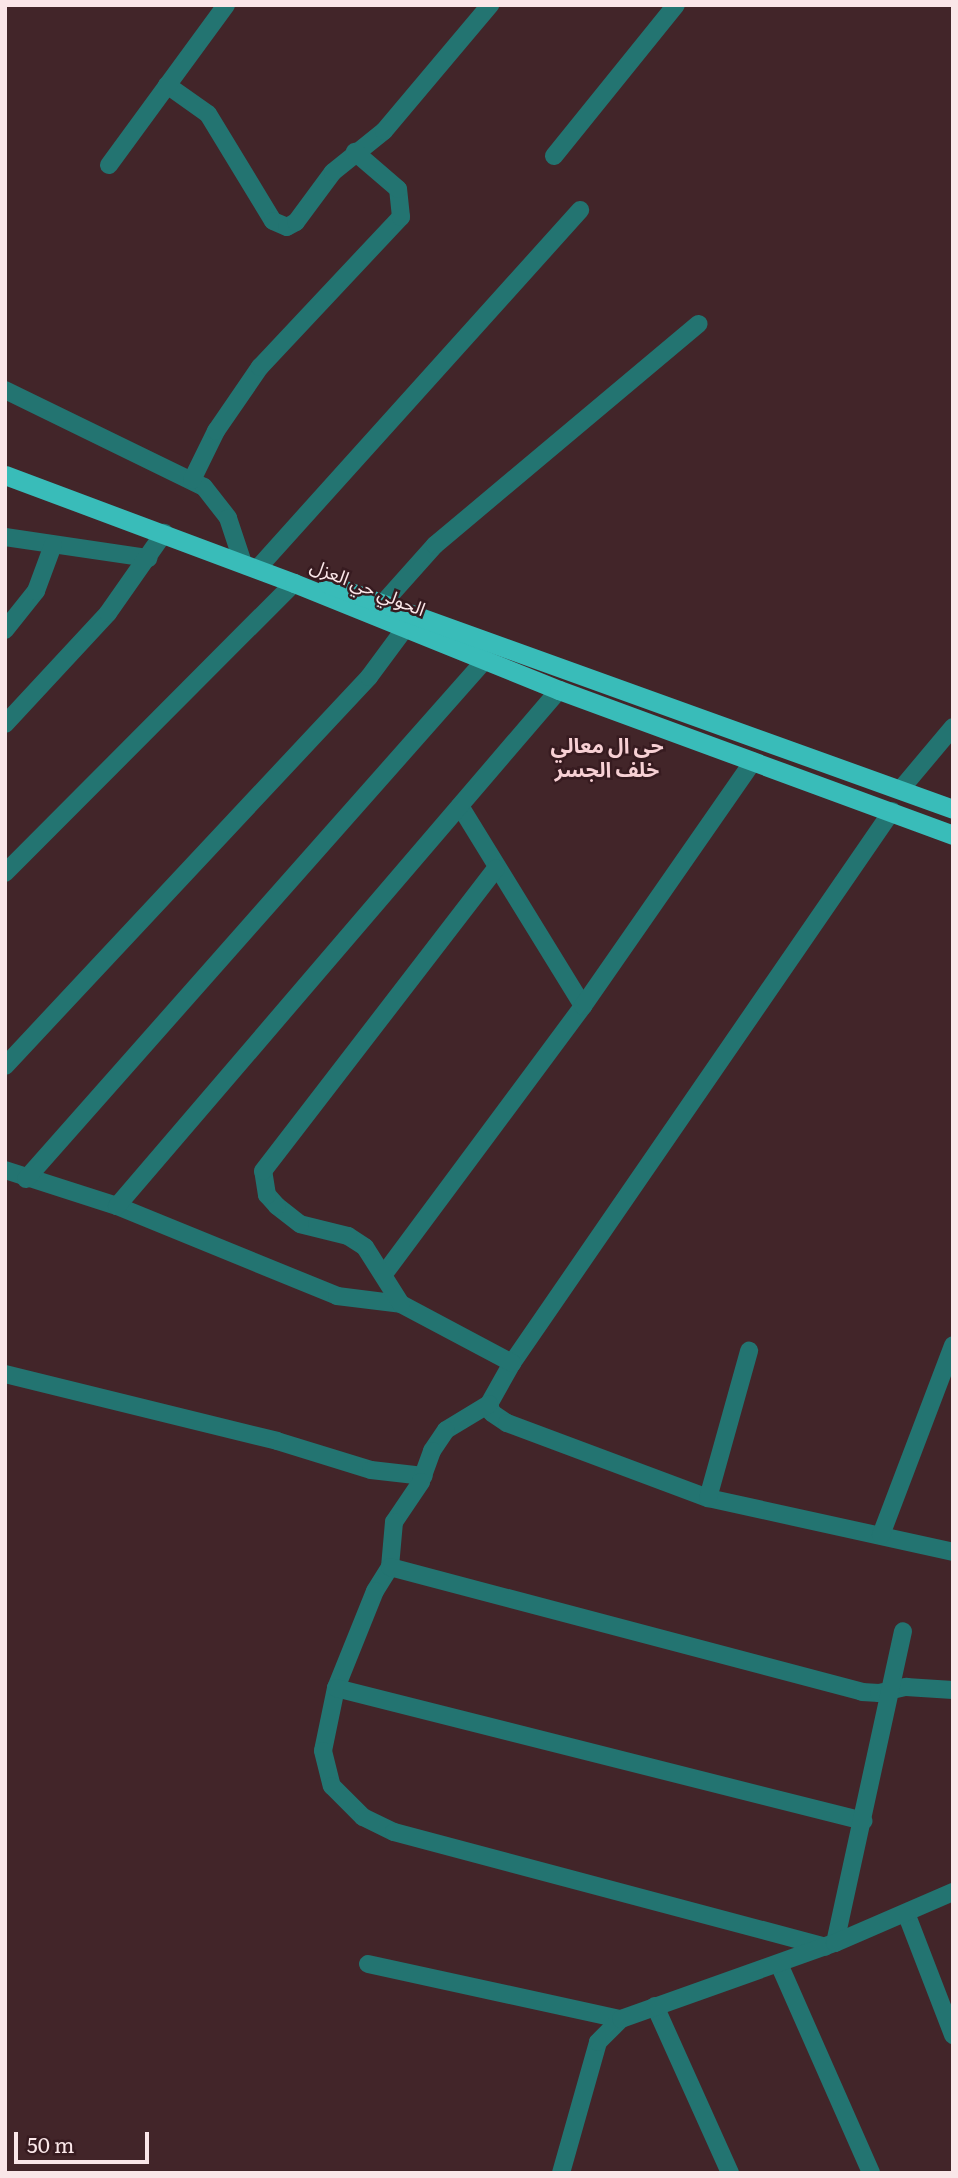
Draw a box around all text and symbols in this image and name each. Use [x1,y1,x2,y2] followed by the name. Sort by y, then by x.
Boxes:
[307,554,429,620] street label: الحولي حي العزل
[550,731,664,781] district label: حي ال معالي خلف الجسر
[18,2118,152,2162] scale bar
[27,2128,74,2159] text: 50 m

